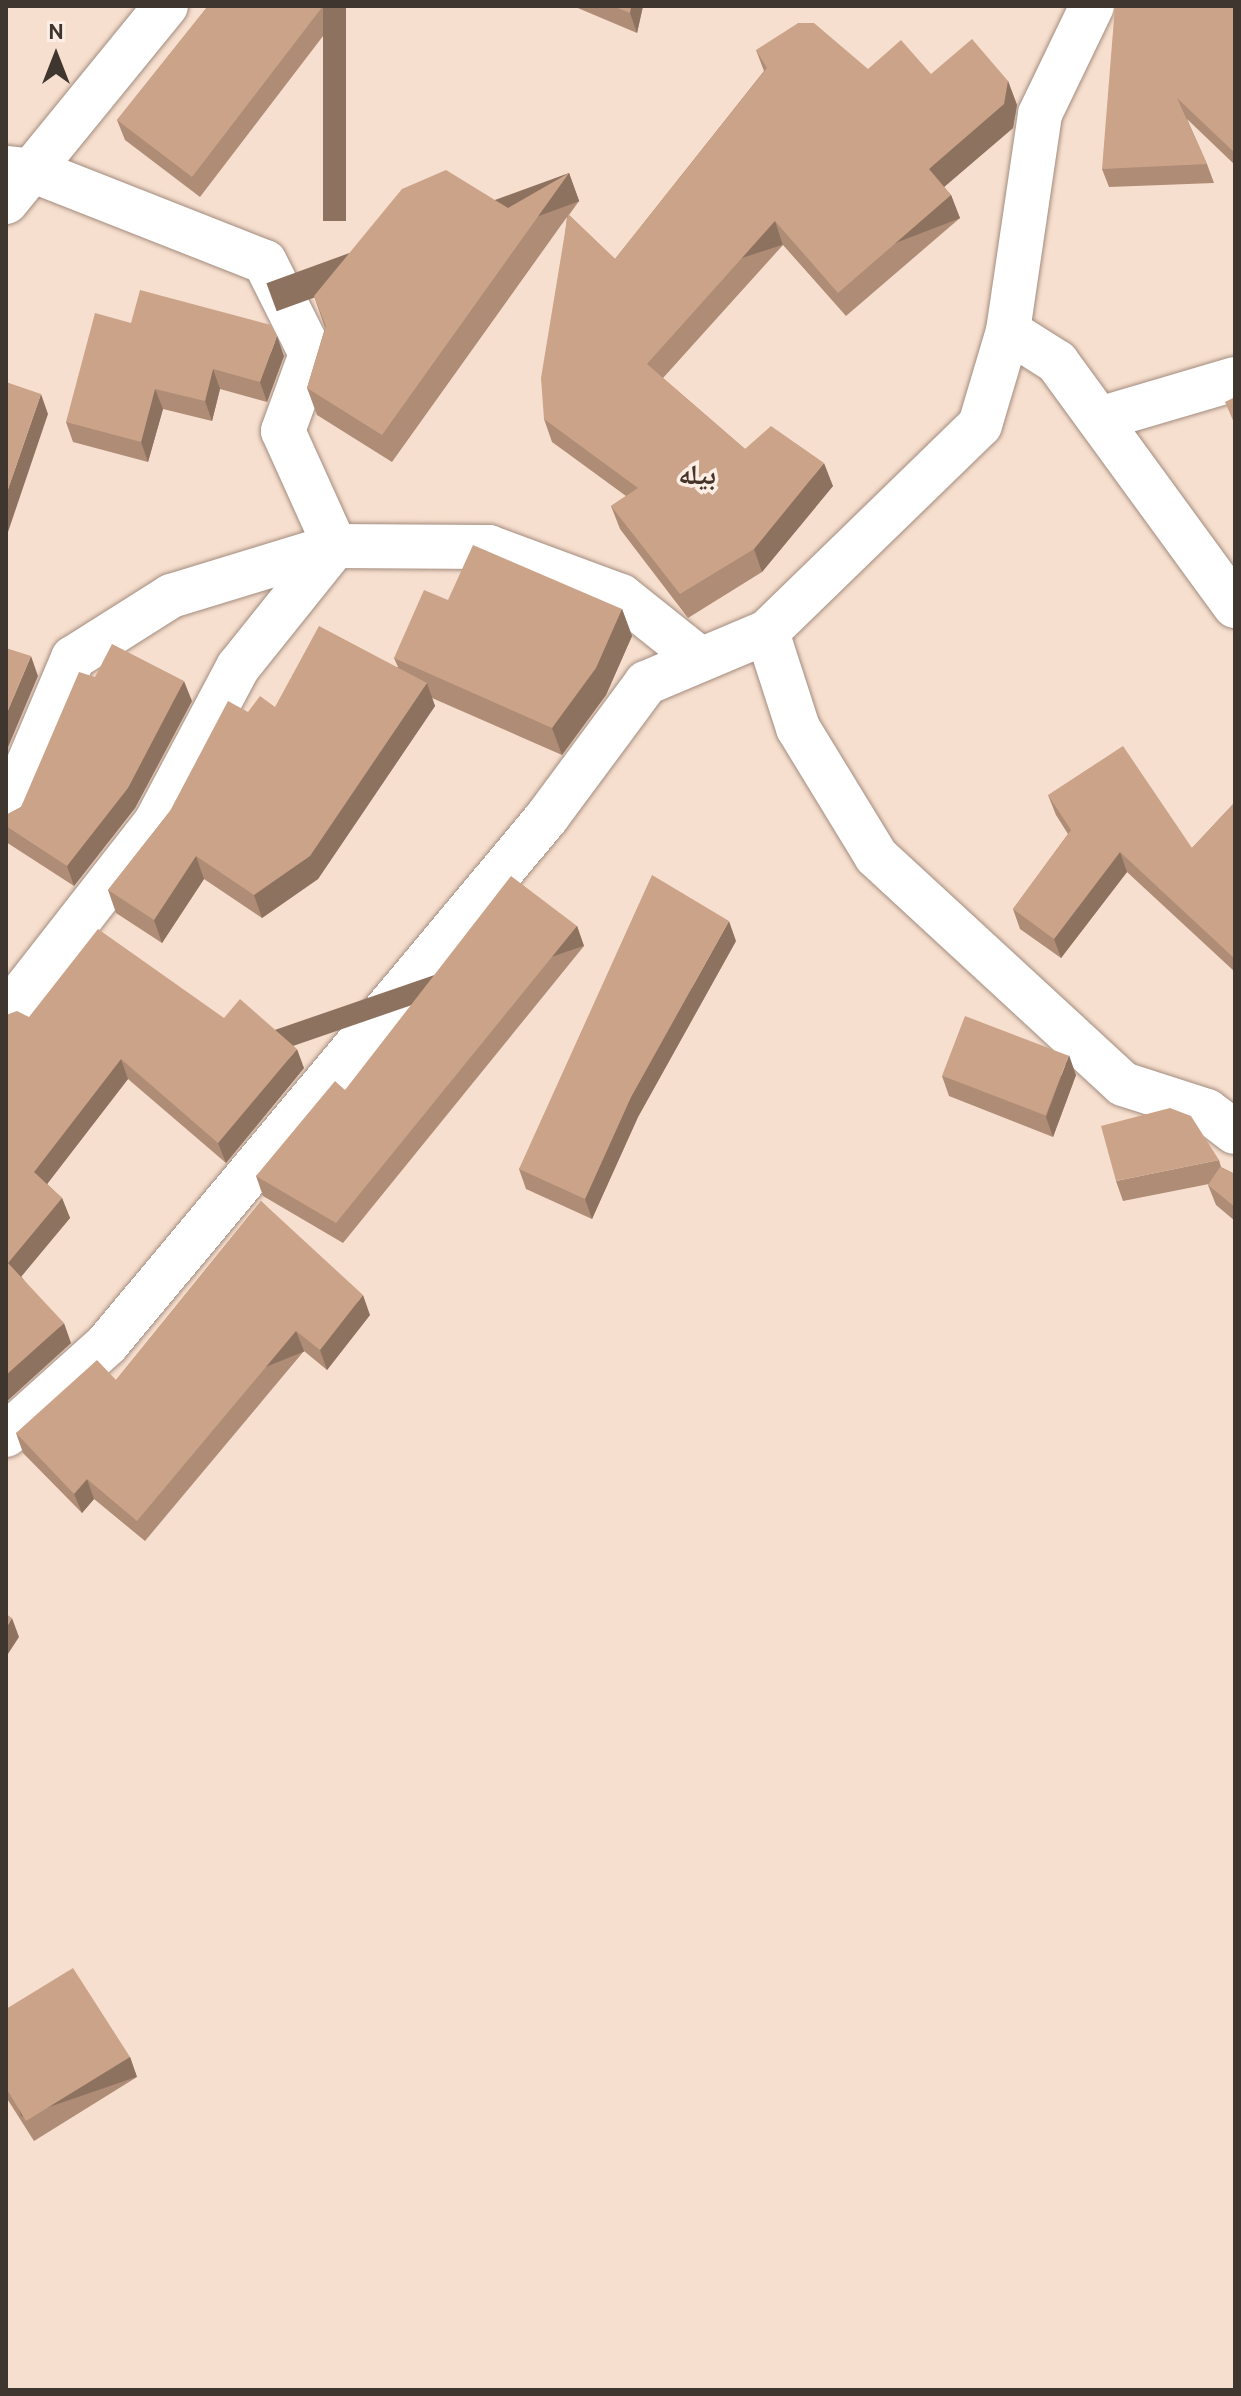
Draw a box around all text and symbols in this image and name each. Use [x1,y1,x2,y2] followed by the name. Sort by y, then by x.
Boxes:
[16,16,96,96] north arrow
[48,18,64,45] text: N
[678,457,716,491] district label: بیله

